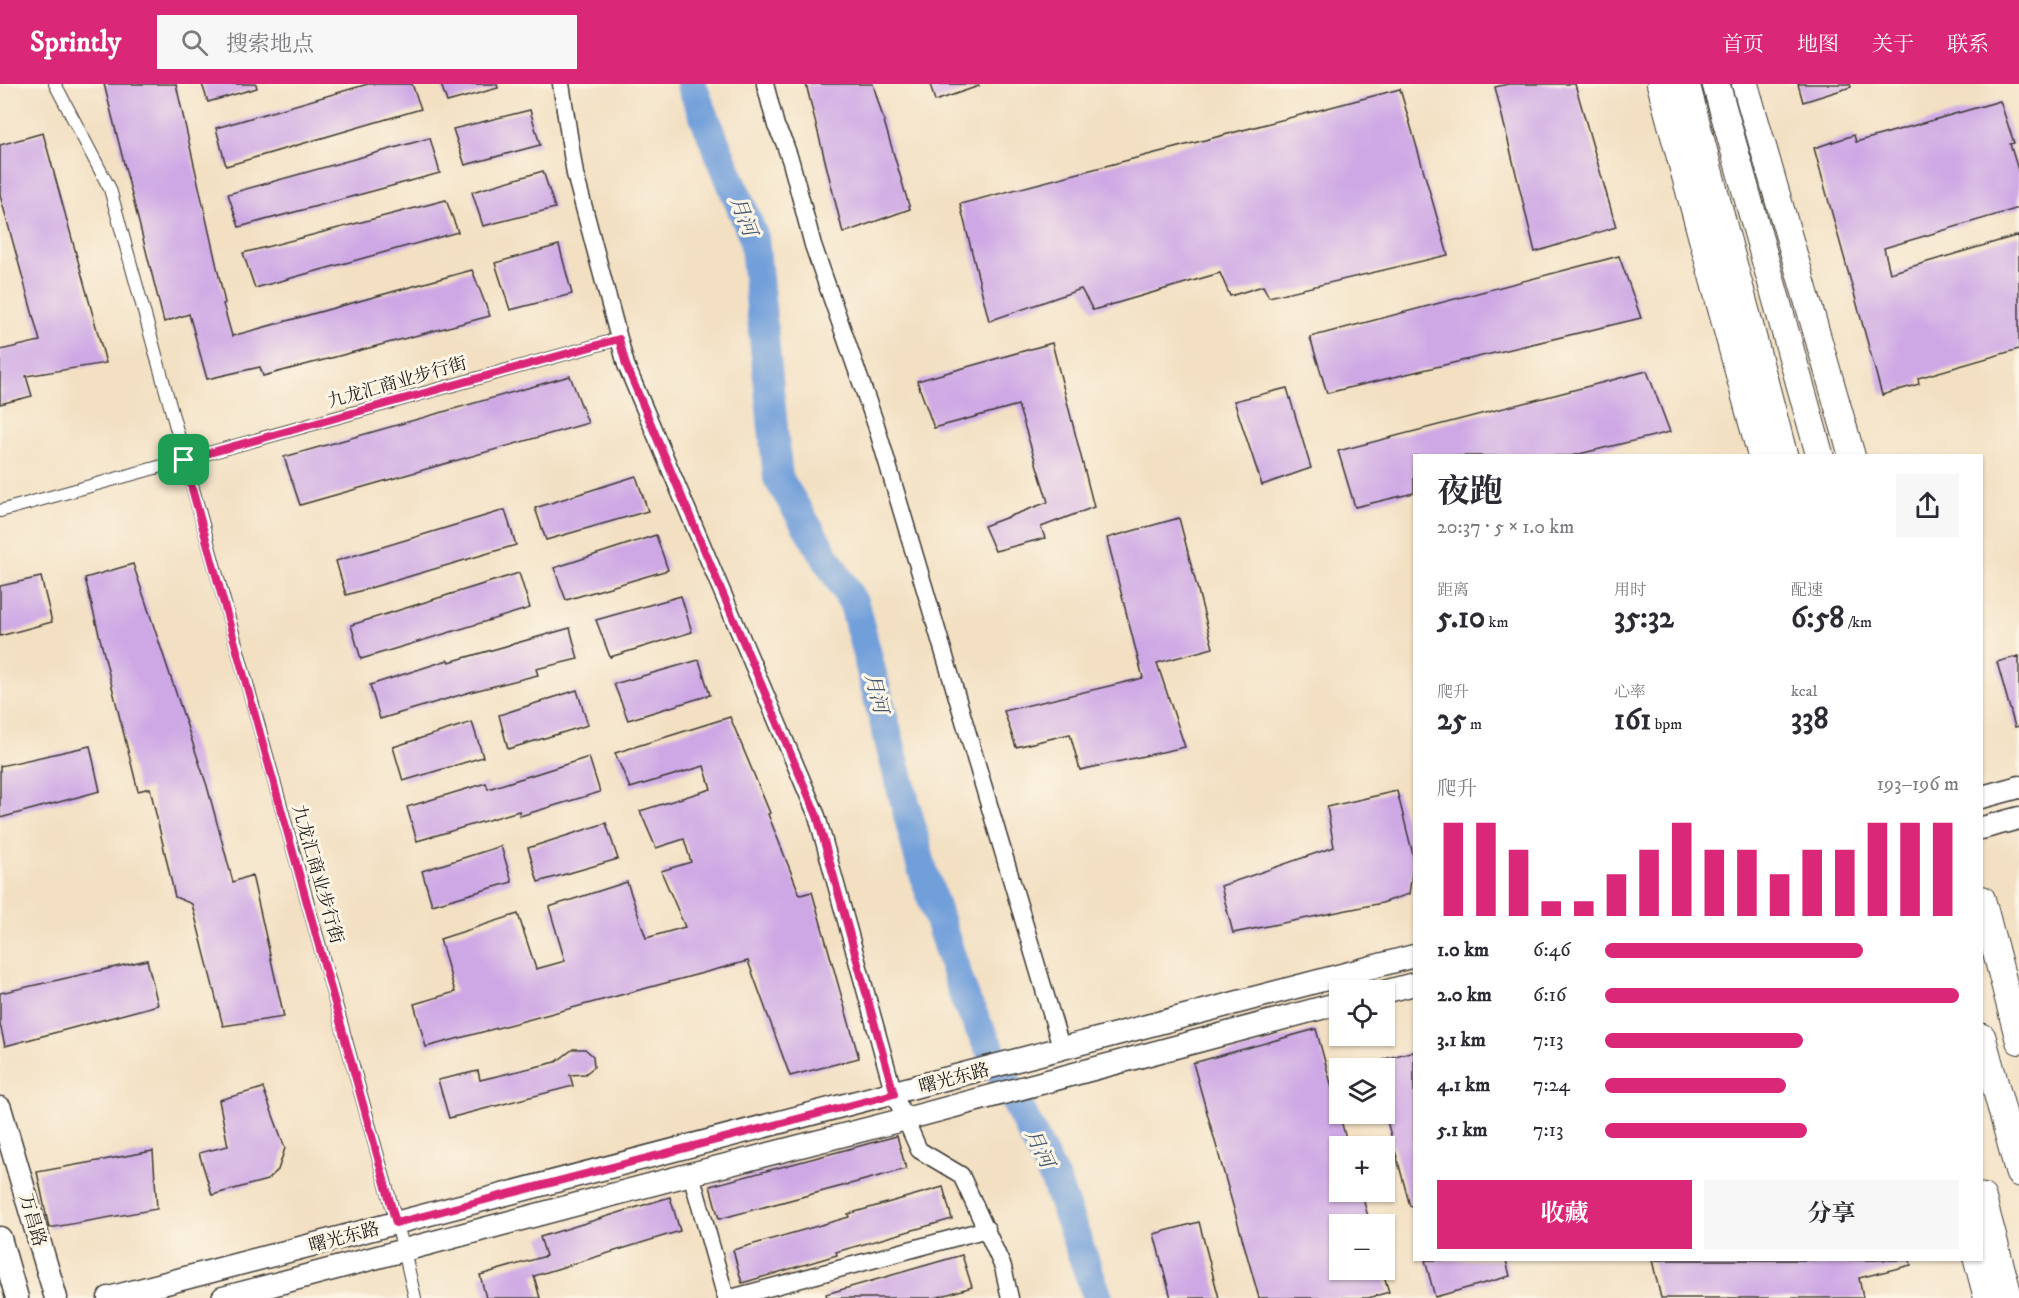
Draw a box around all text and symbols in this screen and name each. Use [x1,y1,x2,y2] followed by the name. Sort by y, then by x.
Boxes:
[157,15,577,69] search box
[30,25,121,60] text: Sprintly
[178,26,211,59] icon: search
[226,31,314,58] text: 搜索地点
[1722,32,1764,58] text: 首页
[1797,32,1839,58] text: 地图
[1872,32,1914,58] text: 关于
[1947,32,1989,58] text: 联系
[724,193,763,242] water label: 月河
[325,353,470,413] street label: 九龙汇商业步行街
[158,434,209,485] pin
[167,443,200,476] icon: arrive
[1437,472,1503,513] text: 夜跑
[1896,474,1959,537] button: share
[1437,515,1574,540] text: 20:37 · 5 × 1.0 km
[1437,580,1469,600] text: 距离
[1614,580,1646,600] text: 用时
[1791,580,1823,600] text: 配速
[1437,600,1485,637] text: 5.10
[1614,600,1674,637] text: 35:32
[1791,600,1844,637] text: 6:58
[1485,612,1509,632] text: km
[1844,612,1872,632] text: /km
[859,671,893,719] water label: 月河
[1791,681,1817,701] text: kcal
[1437,682,1469,702] text: 爬升
[1614,682,1646,702] text: 心率
[1791,701,1828,738] text: 338
[1437,702,1466,739] text: 25
[1614,702,1651,739] text: 161
[1466,714,1482,734] text: m
[1651,714,1682,734] text: bpm
[1877,772,1959,797] text: 193–196 m
[1437,777,1477,802] text: 爬升
[287,802,347,947] street label: 九龙汇商业步行街
[1437,938,1489,963] text: 1.0 km
[1533,938,1571,963] text: 6:46
[1329,980,1395,1280] map controls
[1329,980,1395,1046] button: locate
[1437,983,1492,1008] text: 2.0 km
[1533,983,1566,1008] text: 6:16
[1437,1028,1486,1053] text: 3.1 km
[1533,1028,1564,1053] text: 7:13
[1329,1058,1395,1124] button: layers
[917,1059,992,1099] street label: 曙光东路
[1437,1073,1490,1098] text: 4.1 km
[1533,1073,1570,1098] text: 7:24
[1437,1118,1488,1143] text: 5.1 km
[1533,1118,1564,1143] text: 7:13
[1019,1125,1060,1175] water label: 月河
[1329,1136,1395,1202] button: +
[1437,1180,1692,1249] button: 收藏
[1704,1180,1959,1249] button: 分享
[14,1191,50,1249] street label: 万昌路
[1329,1214,1395,1280] button: −
[307,1218,382,1258] street label: 曙光东路

